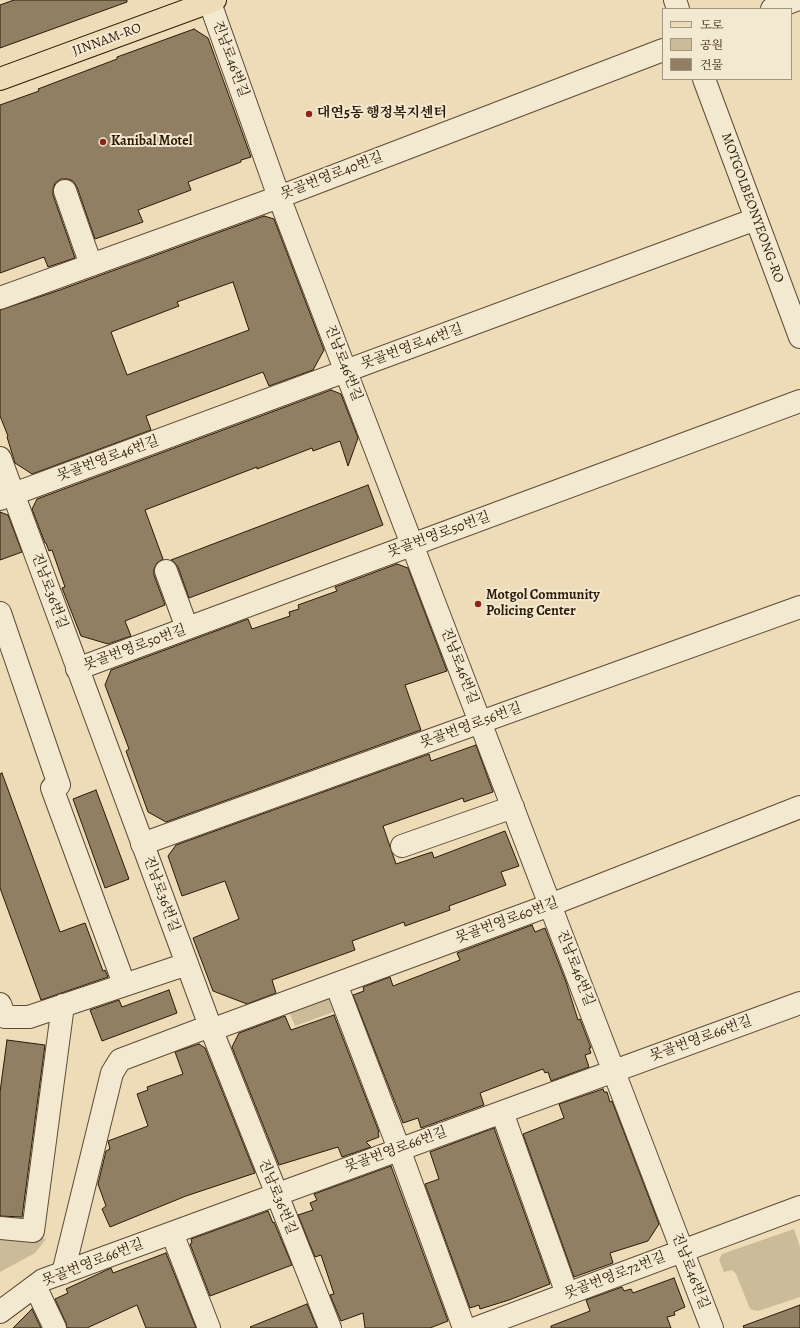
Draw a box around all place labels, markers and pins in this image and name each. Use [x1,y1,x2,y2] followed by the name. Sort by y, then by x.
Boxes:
[317,106,447,122] place label: 대연5동 행정복지센터
[304,109,314,119] marker: 대연5동 행정복지센터
[111,134,192,150] place label: Kanibal Motel
[98,137,108,147] marker: Kanibal Motel
[486,588,600,620] place label: Motgol Community Policing Center
[473,599,483,609] marker: Motgol Community Policing Center

